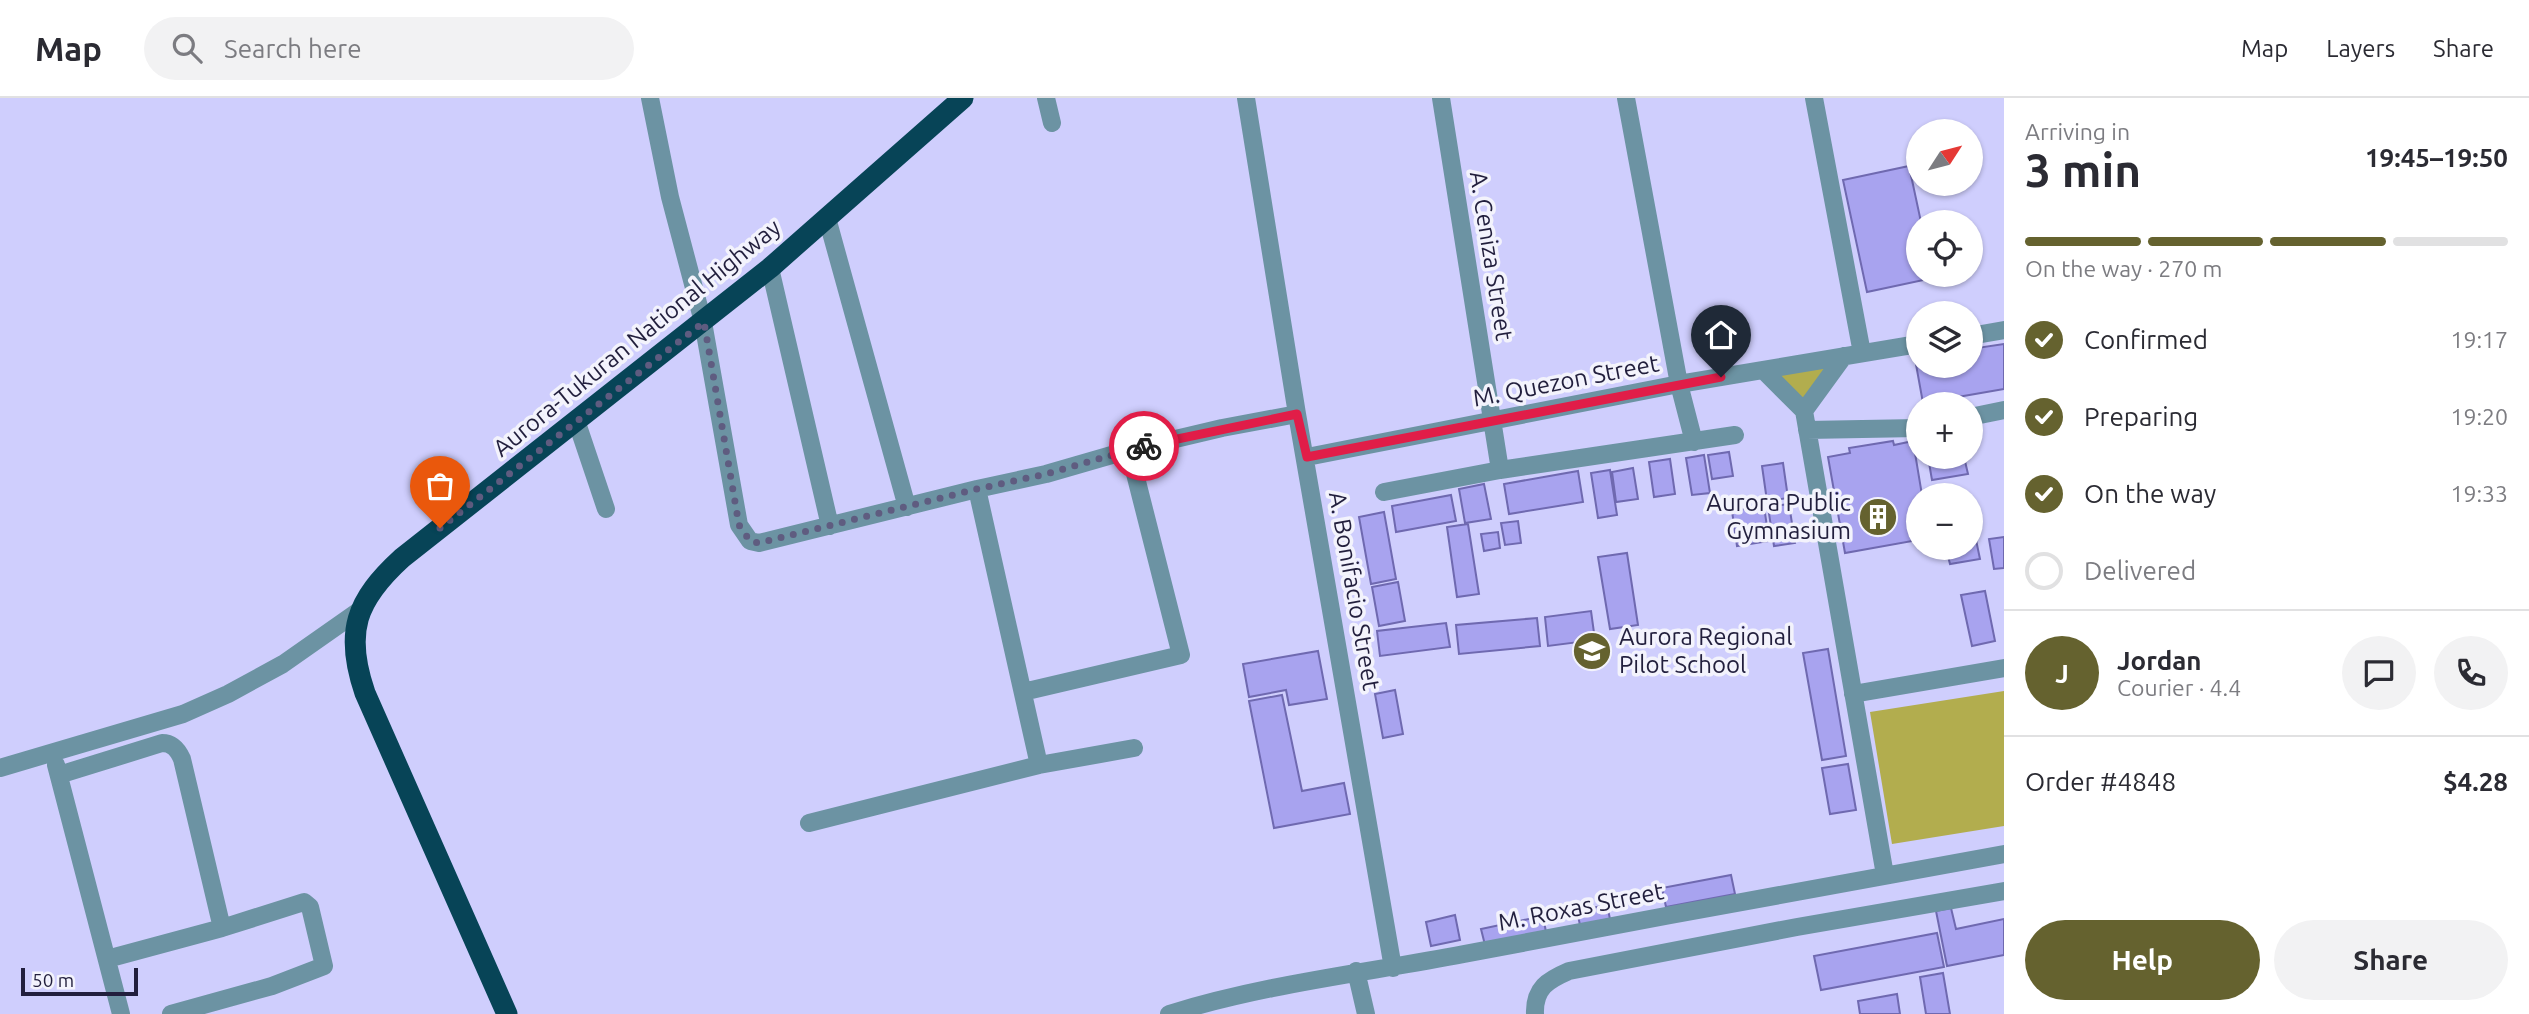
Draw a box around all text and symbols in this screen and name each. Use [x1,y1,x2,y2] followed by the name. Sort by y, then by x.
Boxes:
[144,17,634,80] search box
[168,29,206,67] icon: search
[35,30,102,67] text: Map
[224,34,362,63] text: Search here
[2241,35,2288,62] text: Map
[2326,35,2395,62] text: Layers
[2433,35,2494,62] text: Share
[1906,119,1983,196] north arrow
[1906,119,1983,560] map controls
[2025,119,2130,144] text: Arriving in
[2365,143,2508,172] text: 19:45–19:50
[2025,144,2141,196] text: 3 min
[1465,169,1518,343] street label: A. Ceniza Street
[1906,210,1983,287] button: locate
[488,213,786,462] street label: Aurora-Tukuran National Highway
[2025,256,2222,281] text: On the way · 270 m
[1906,301,1983,378] button: layers
[1691,305,1751,377] pin
[1702,316,1740,354] icon: home
[2025,321,2063,359] icon: check
[2084,325,2208,354] text: Confirmed
[2450,327,2508,352] text: 19:17
[1471,349,1662,412] street label: M. Quezon Street
[1906,392,1983,469] button: +
[2025,398,2063,436] icon: check
[2084,402,2198,431] text: Preparing
[2450,404,2508,429] text: 19:20
[1109,411,1179,481] courier
[1125,427,1163,465] icon: bike
[410,456,470,528] pin
[421,467,459,505] icon: bag
[2025,475,2063,513] icon: check
[2084,479,2216,508] text: On the way
[2450,481,2508,506] text: 19:33
[1906,483,1983,560] button: −
[1324,489,1385,693] street label: A. Bonifacio Street
[1706,489,1851,544] place label: Aurora Public Gymnasium
[1857,496,1899,538] building icon: Aurora Public Gymnasium
[2084,556,2196,585] text: Delivered
[1619,623,1792,678] place label: Aurora Regional Pilot School
[1571,630,1613,672] school or university icon: Aurora Regional Pilot School
[2342,636,2416,710] button: chat
[2434,636,2508,710] button: phone
[2117,646,2202,675] text: Jordan
[2055,659,2069,688] text: J
[2117,675,2241,700] text: Courier · 4.4
[2025,767,2176,796] text: Order #4848
[2443,767,2508,796] text: $4.28
[1496,877,1667,936] street label: M. Roxas Street
[2025,920,2260,1000] button: Help
[2274,920,2508,1000] button: Share
[21,965,138,997] scale bar
[32,969,74,991] text: 50 m

